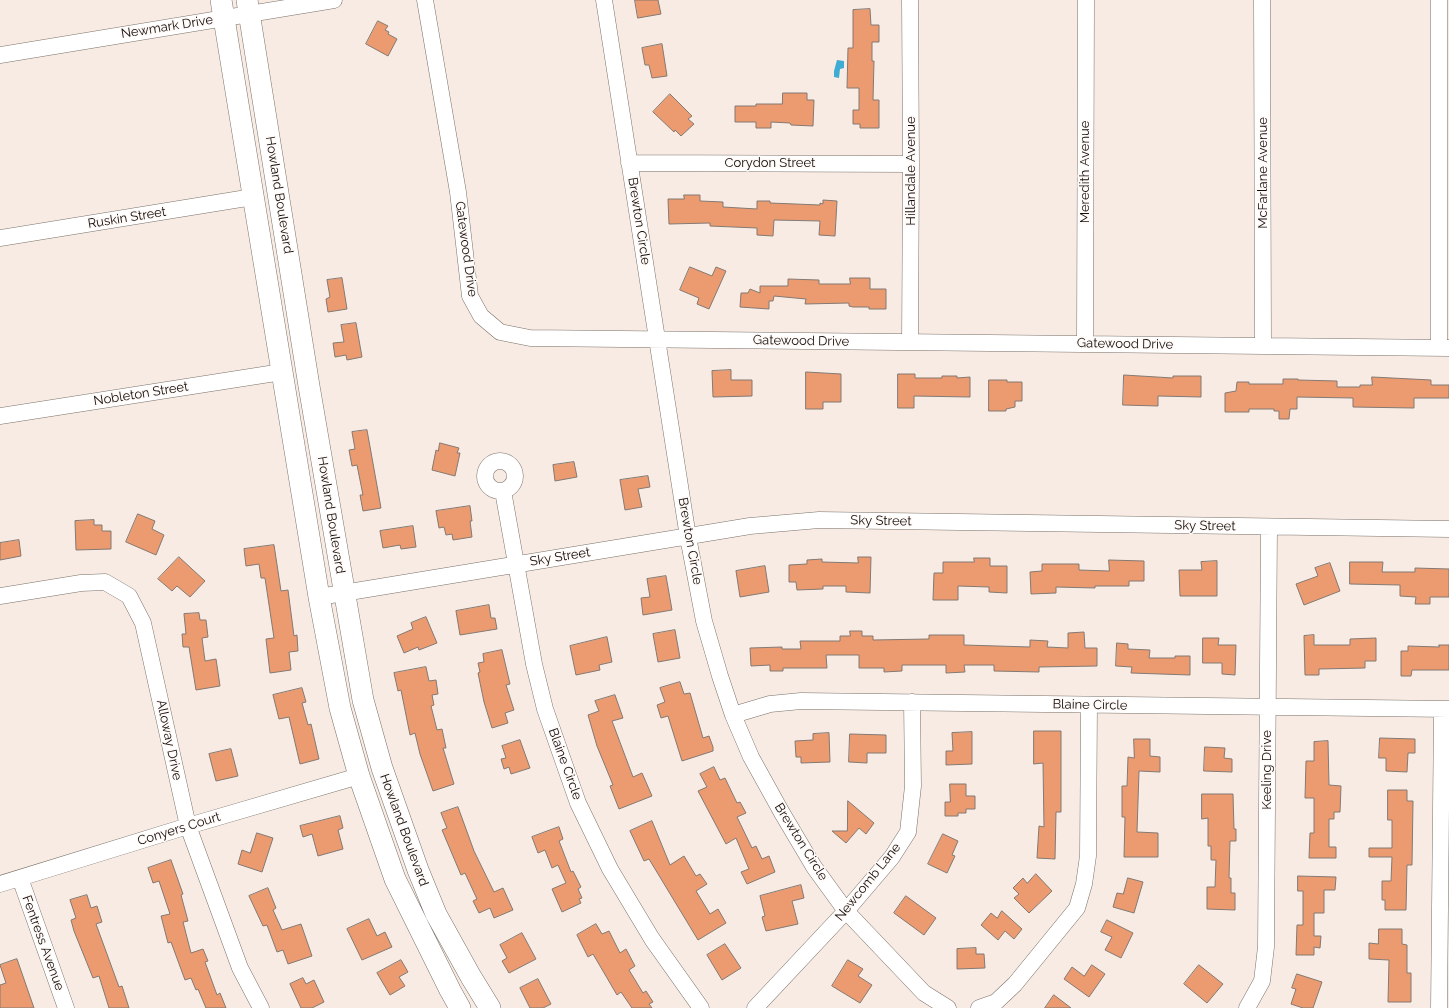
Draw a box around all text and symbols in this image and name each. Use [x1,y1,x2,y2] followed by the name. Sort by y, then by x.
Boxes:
[120,12,214,42] street label: Newmark Drive
[903,116,919,226] street label: Hillandale Avenue
[1255,117,1271,229] street label: McFarlane Avenue
[1077,121,1093,223] street label: Meredith Avenue
[262,135,296,255] street label: Howland Boulevard
[725,155,815,171] street label: Corydon Street
[624,176,654,266] street label: Brewton Circle
[452,200,480,298] street label: Gatewood Drive
[87,204,167,232] street label: Ruskin Street
[753,332,849,350] street label: Gatewood Drive
[1077,335,1173,353] street label: Gatewood Drive
[93,379,189,409] street label: Nobleton Street
[314,455,348,575] street label: Howland Boulevard
[675,496,705,586] street label: Brewton Circle
[850,513,912,529] street label: Sky Street
[1174,518,1236,534] street label: Sky Street
[529,545,591,569] street label: Sky Street
[1052,697,1128,713] street label: Blaine Circle
[153,698,185,782] street label: Alloway Drive
[545,726,585,802] street label: Blaine Circle
[1259,730,1275,810] street label: Keeling Drive
[376,772,432,888] street label: Howland Boulevard
[771,800,831,884] street label: Brewton Circle
[136,809,222,849] street label: Conyers Court
[832,840,904,924] street label: Newcomb Lane
[19,893,67,993] street label: Fentress Avenue

